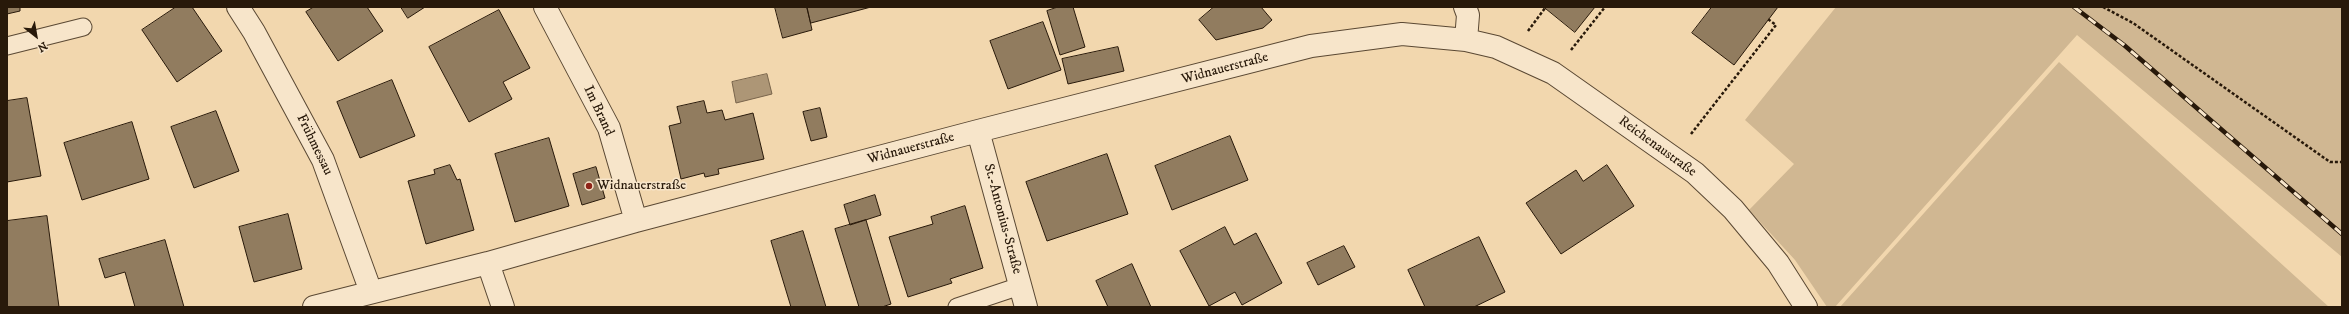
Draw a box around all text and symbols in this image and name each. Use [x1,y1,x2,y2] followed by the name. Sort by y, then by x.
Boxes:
[16,16,56,56] north arrow
[35,38,50,55] text: N
[1180,49,1270,89] street label: Widnauerstraße
[579,83,617,139] street label: Im Brand
[292,112,336,178] street label: Frühmessau
[1615,113,1699,181] street label: Reichenaustraße
[866,129,956,169] street label: Widnauerstraße
[979,162,1025,276] street label: St.-Antonius-Straße
[597,178,686,194] place label: Widnauerstraße
[584,181,594,191] marker: Widnauerstraße

